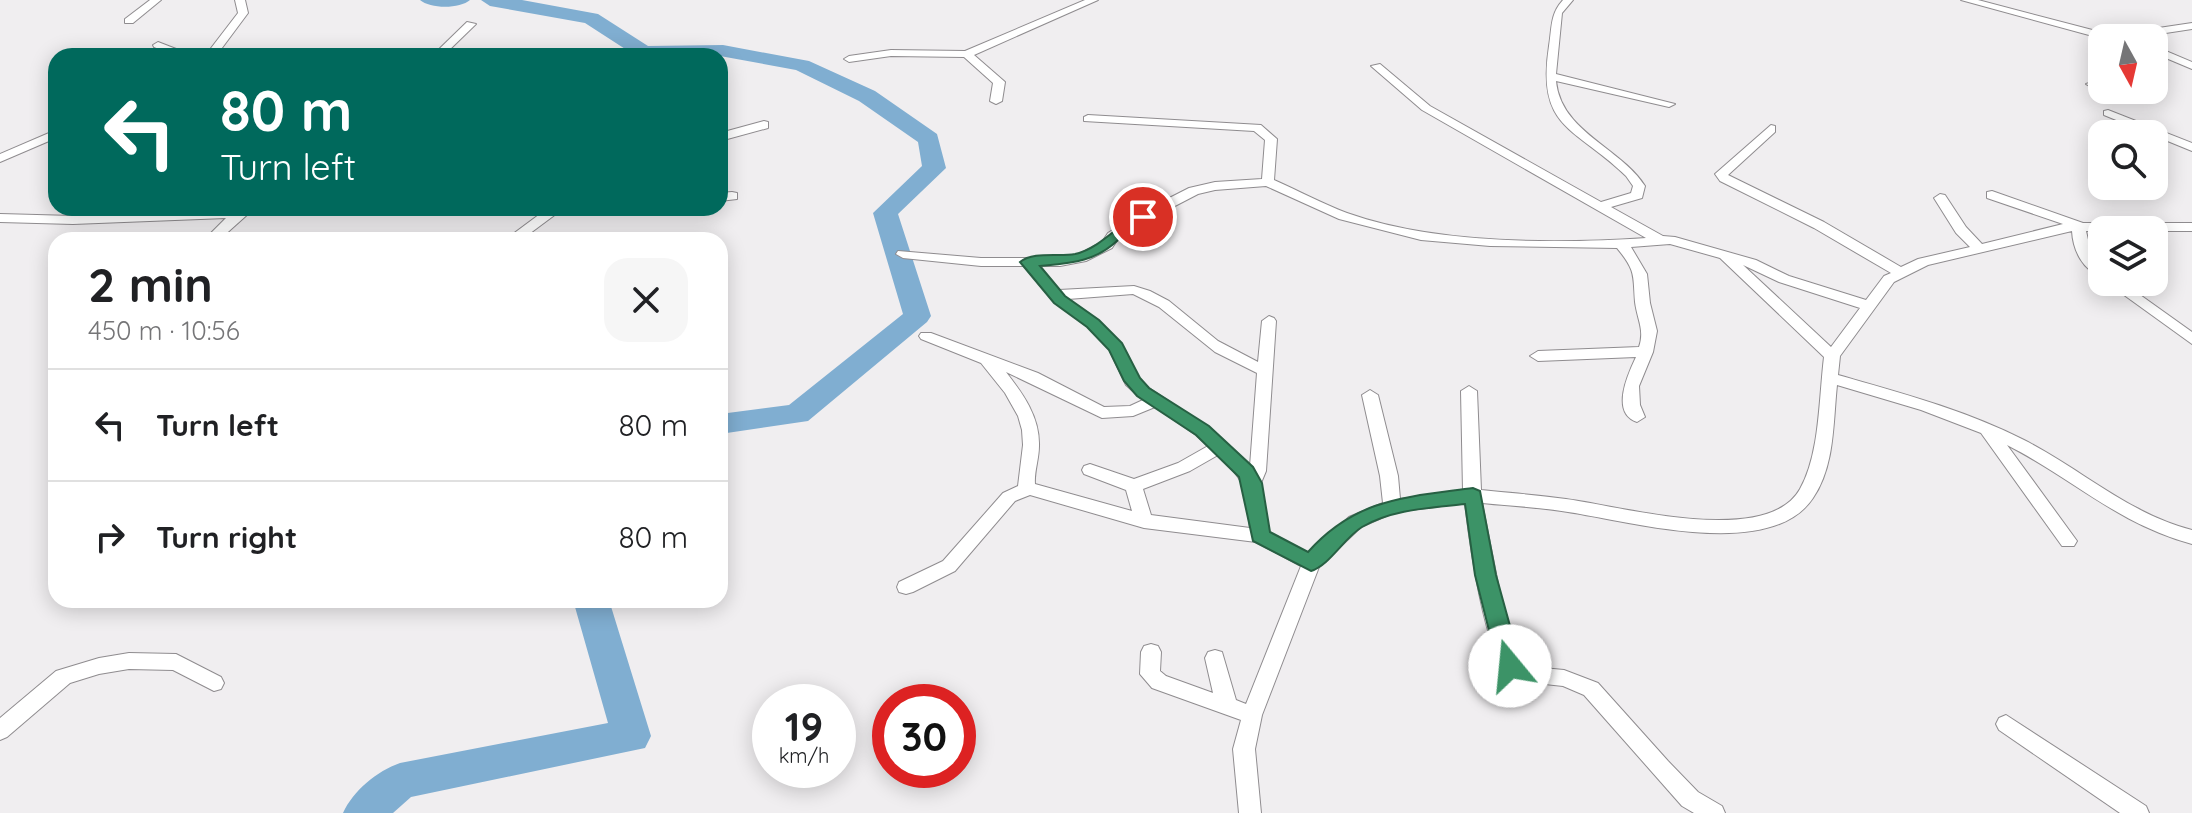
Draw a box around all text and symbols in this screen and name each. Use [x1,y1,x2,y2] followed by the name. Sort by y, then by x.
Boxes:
[2088,24,2168,104] north arrow
[2088,24,2168,296] map controls
[220,75,352,145] text: 80 m
[88,80,192,184] icon: left
[2088,120,2168,200] button: search
[220,144,356,189] text: Turn left
[1109,183,1177,251] pin
[1121,195,1165,239] icon: arrive
[2088,216,2168,296] button: layers
[88,254,213,314] text: 2 min
[604,258,688,342] button: close
[88,314,240,347] text: 450 m · 10:56
[88,403,132,447] icon: left
[156,406,279,444] text: Turn left
[618,406,688,444] text: 80 m
[88,515,132,559] icon: right
[156,518,297,556] text: Turn right
[618,518,688,556] text: 80 m
[1468,624,1552,708] position arrow
[872,684,976,788] speed limit sign: 30
[785,701,823,751] text: 19
[779,743,829,768] text: km/h

